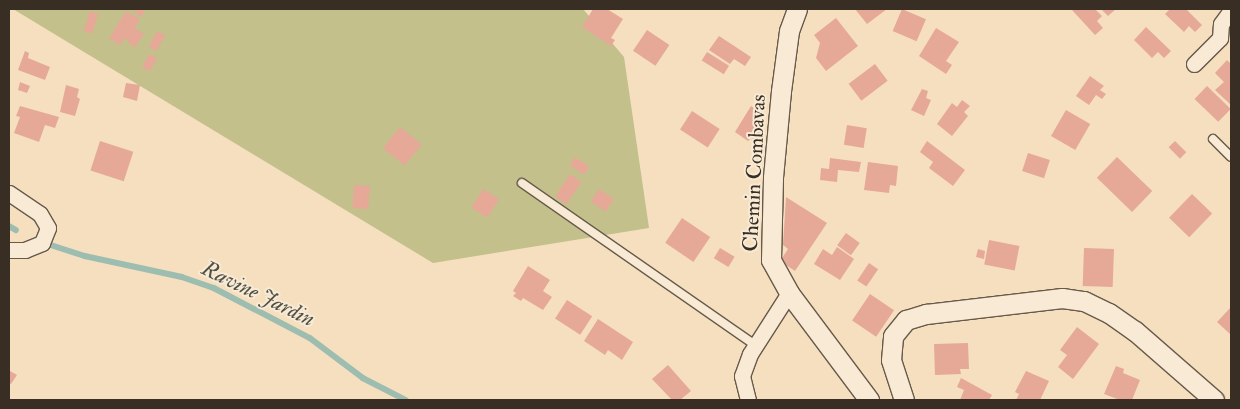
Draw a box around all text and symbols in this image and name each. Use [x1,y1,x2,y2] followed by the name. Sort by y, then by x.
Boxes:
[738,94,772,252] street label: Chemin Combavas
[197,255,319,333] water label: Ravine Jardin

